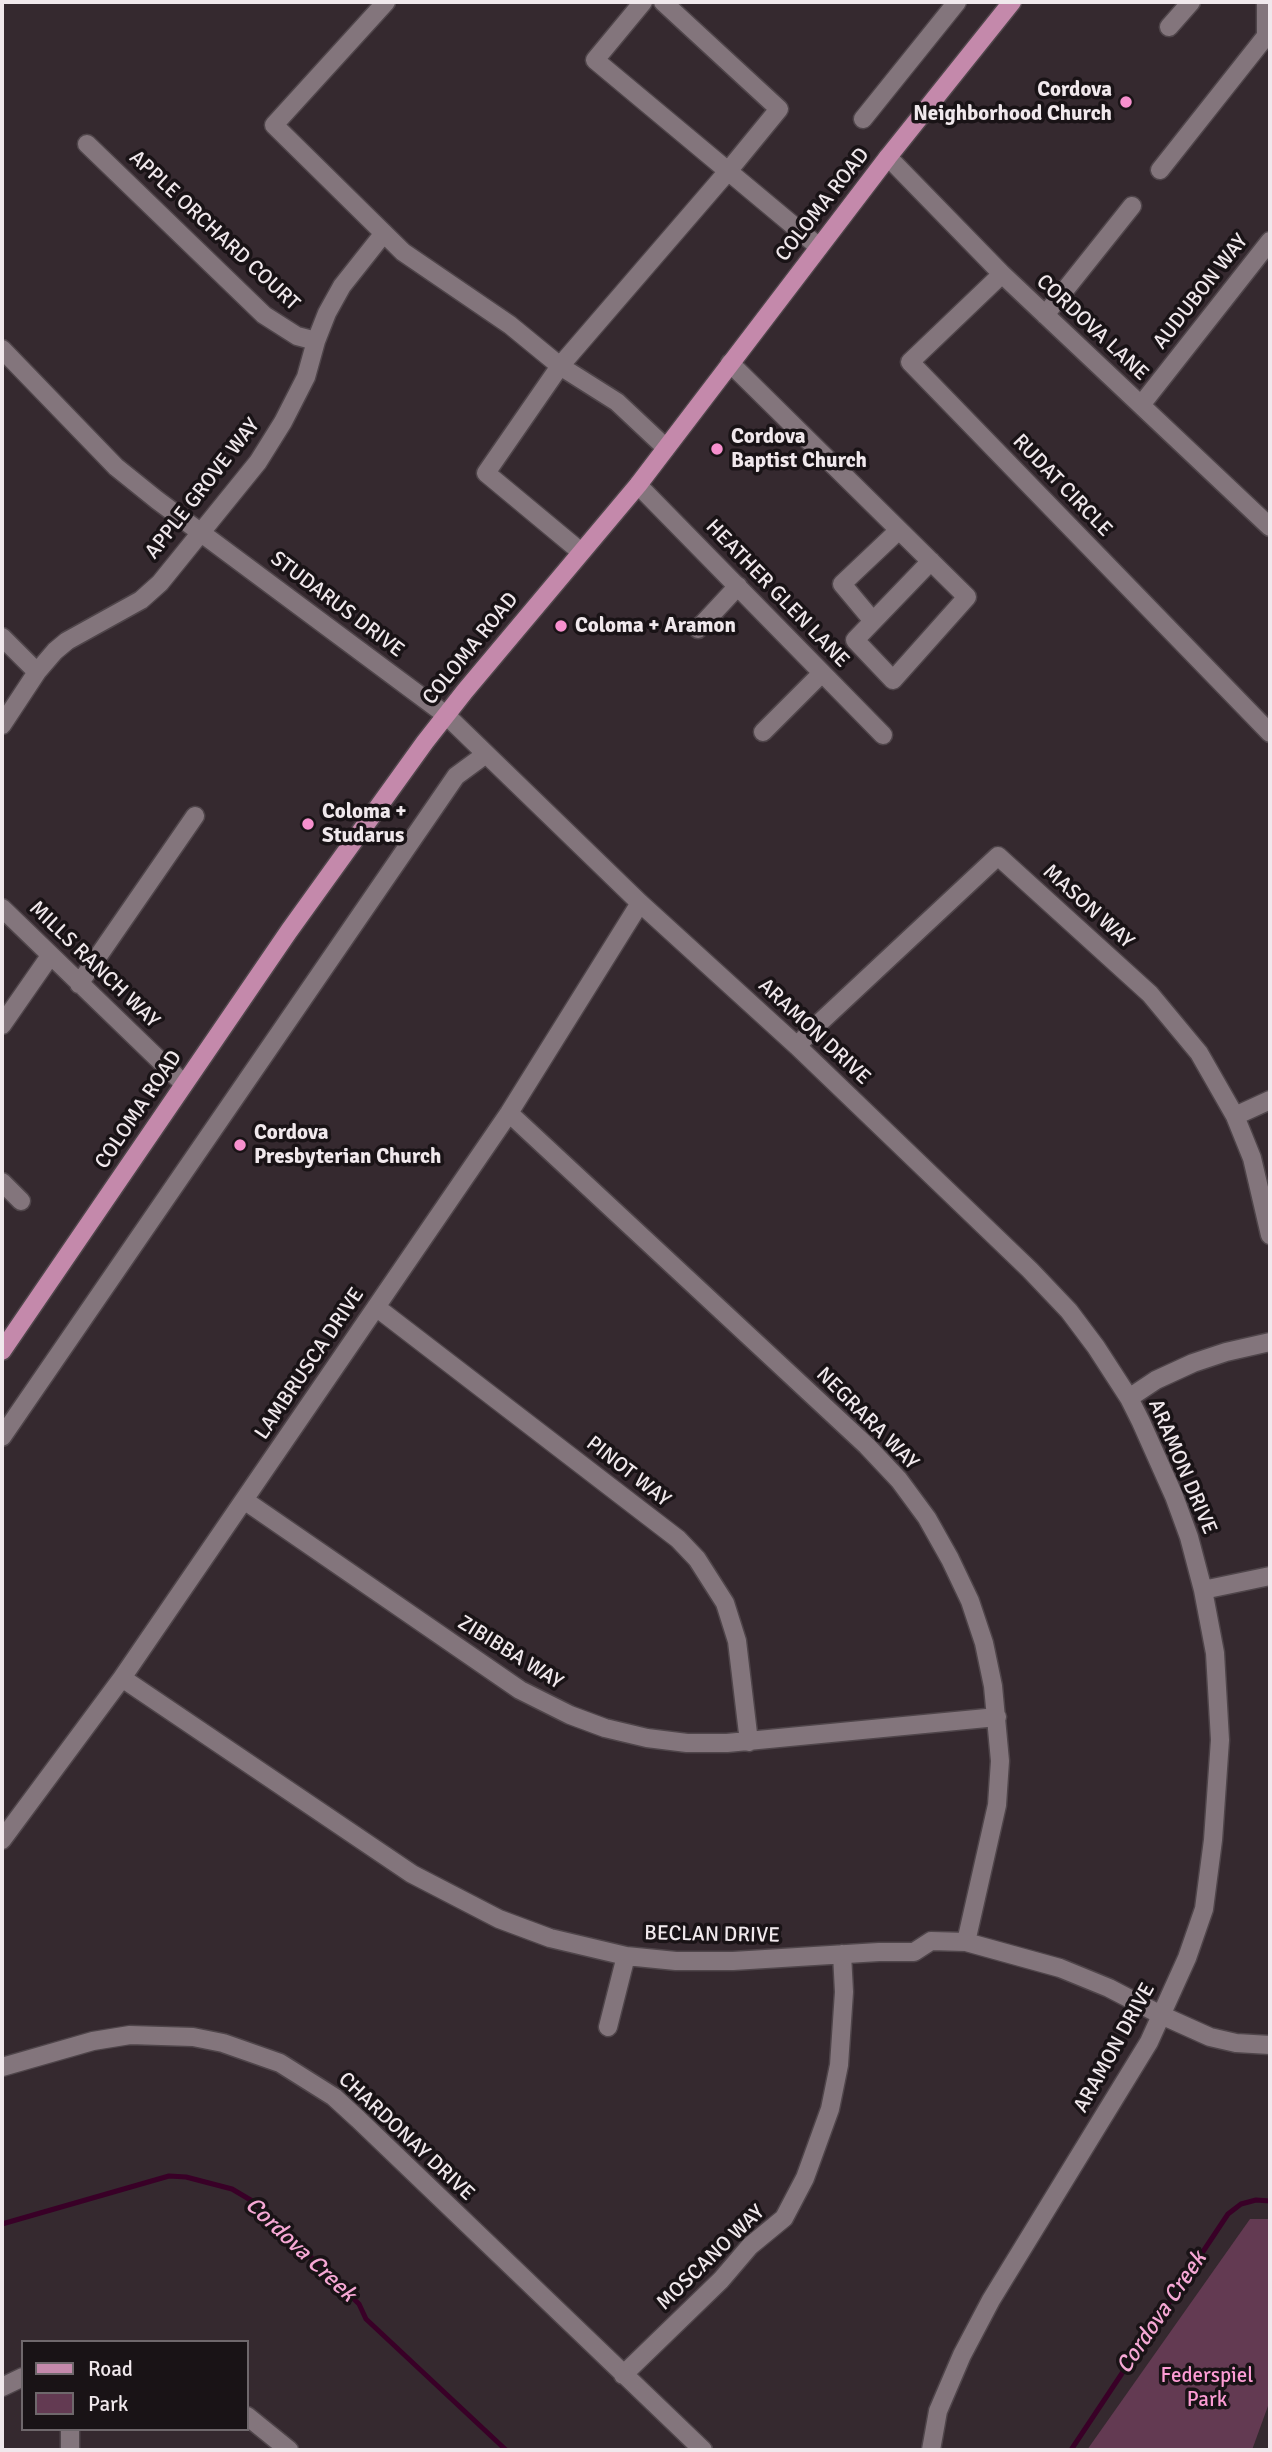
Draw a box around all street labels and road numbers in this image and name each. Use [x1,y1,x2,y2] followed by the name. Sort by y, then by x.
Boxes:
[771,143,875,267] street label: COLOMA ROAD
[124,146,304,316] street label: APPLE ORCHARD COURT
[1148,229,1254,355] street label: AUDUBON WAY
[1031,270,1153,386] street label: CORDOVA LANE
[140,414,266,564] street label: APPLE GROVE WAY
[1007,430,1117,542] street label: RUDAT CIRCLE
[700,515,854,673] street label: HEATHER GLEN LANE
[265,547,409,663] street label: STUDARUS DRIVE
[418,588,524,710] street label: COLOMA ROAD
[1037,860,1139,954] street label: MASON WAY
[23,896,165,1034] street label: MILLS RANCH WAY
[753,974,875,1090] street label: ARAMON DRIVE
[90,1046,188,1174] street label: COLOMA ROAD
[250,1283,370,1445] street label: LAMBRUSCA DRIVE
[810,1362,924,1476] street label: NEGRARA WAY
[1142,1396,1222,1538] street label: ARAMON DRIVE
[581,1431,675,1513] street label: PINOT WAY
[453,1611,567,1695] street label: ZIBIBBA WAY
[644,1921,780,1949] street label: BECLAN DRIVE
[1069,1979,1161,2117] street label: ARAMON DRIVE
[333,2067,479,2207] street label: CHARDONAY DRIVE
[652,2200,770,2316] street label: MOSCANO WAY

